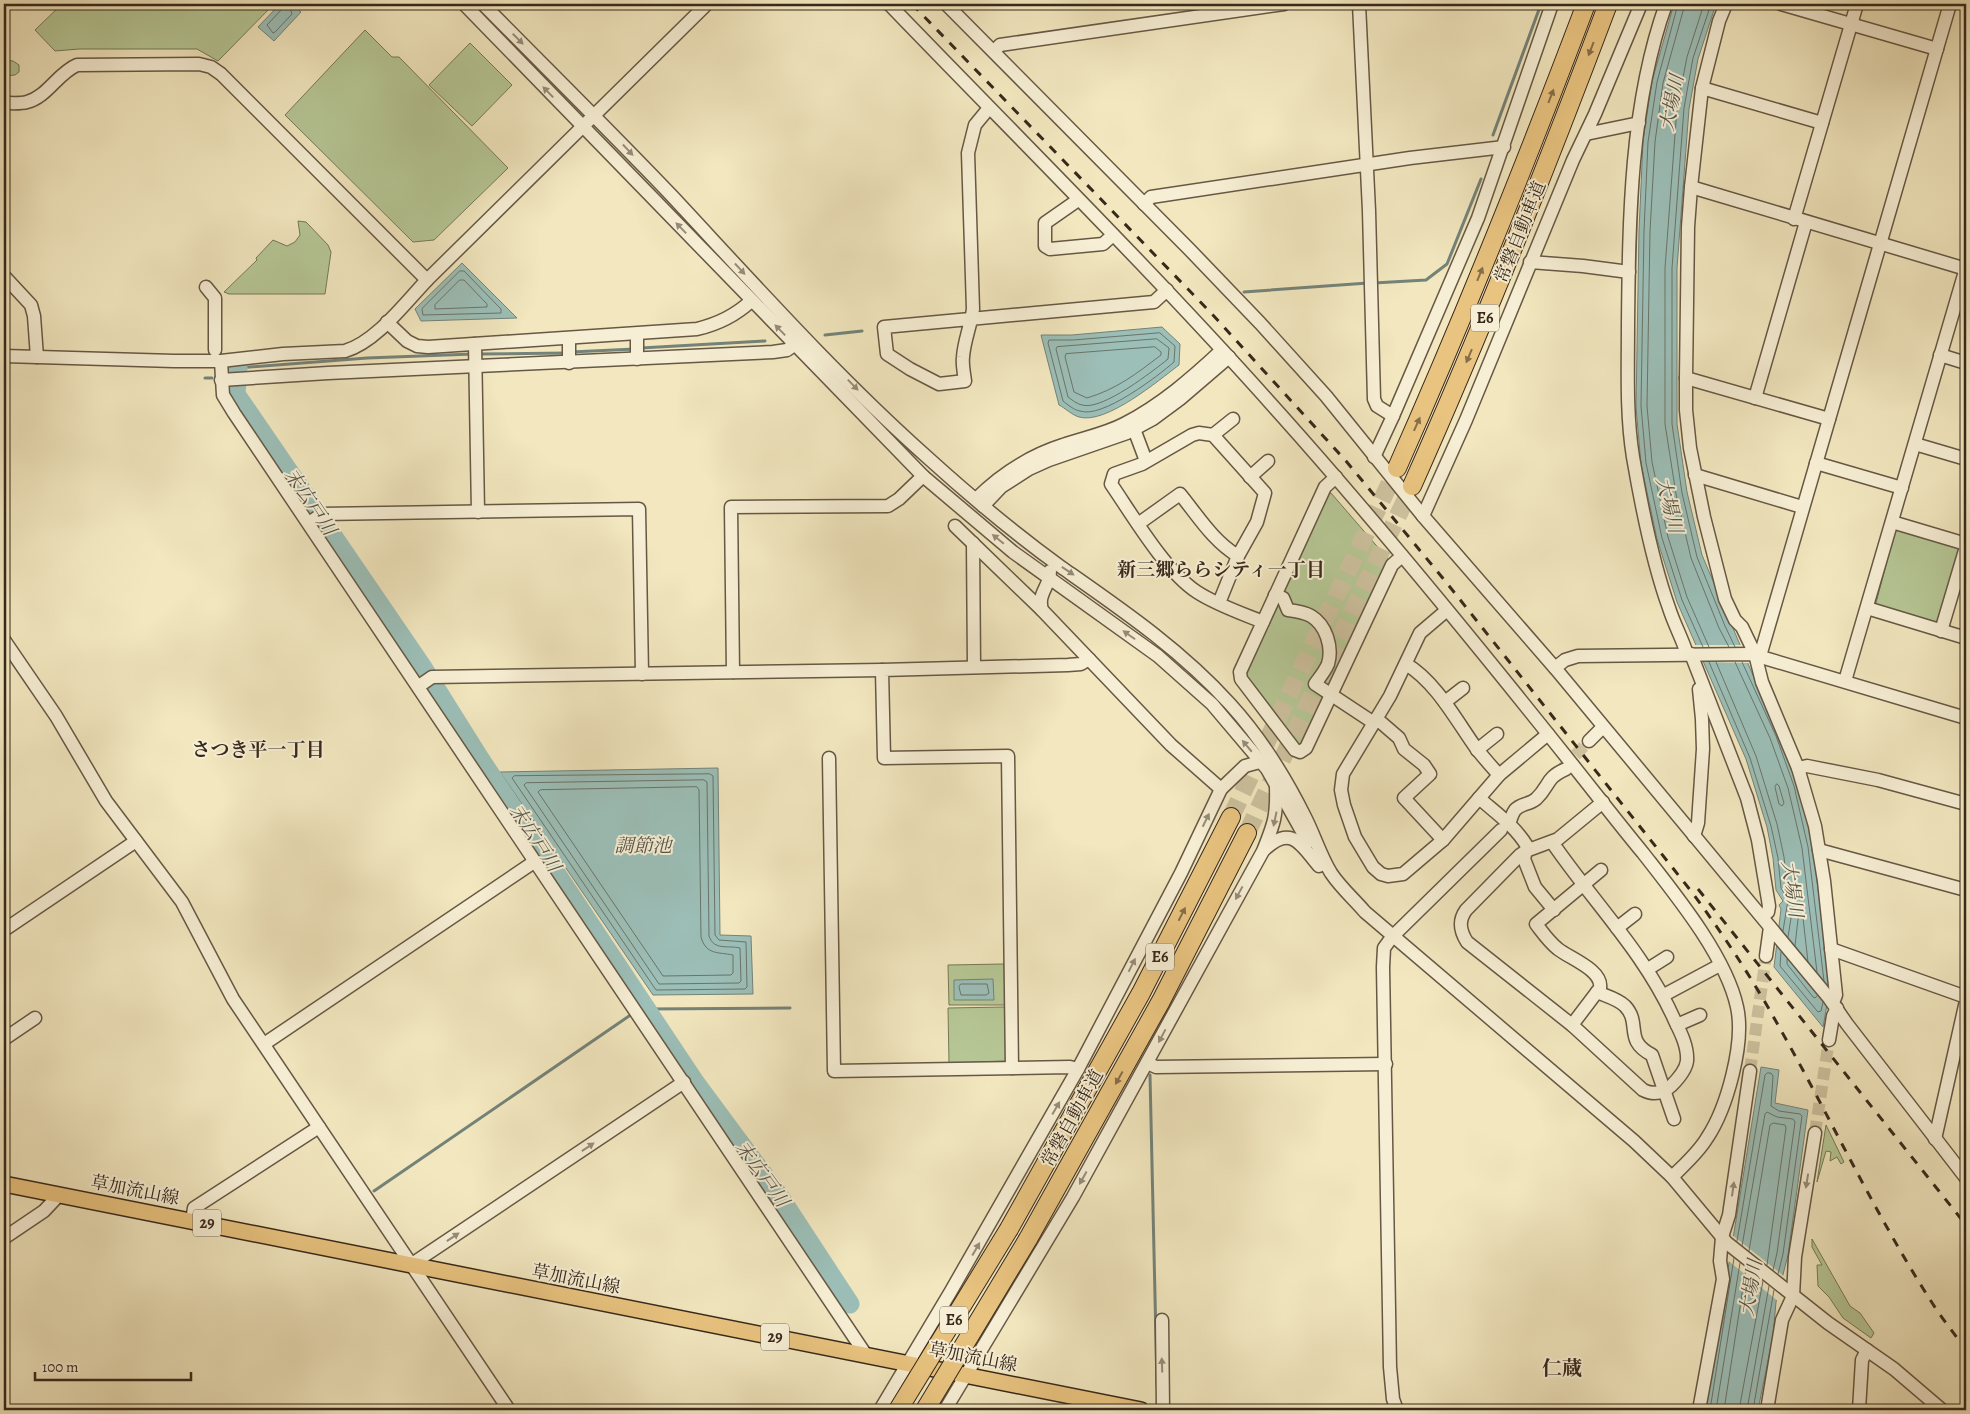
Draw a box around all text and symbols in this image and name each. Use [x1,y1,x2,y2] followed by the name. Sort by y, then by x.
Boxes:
[511,32,523,44] one-way arrow
[1587,42,1594,57] one-way arrow
[1654,71,1691,133] water label: 大場川
[542,86,554,98] one-way arrow
[1547,88,1555,103] one-way arrow
[622,144,634,156] one-way arrow
[1489,177,1551,287] street label: 常磐自動車道
[675,223,687,235] one-way arrow
[734,262,746,274] one-way arrow
[1476,266,1484,281] one-way arrow
[1471,304,1499,332] road number: E6
[774,324,786,336] one-way arrow
[1465,349,1473,364] one-way arrow
[846,379,858,391] one-way arrow
[1413,417,1421,431] one-way arrow
[278,463,343,542] water label: 末広戸川
[1649,474,1689,538] water label: 大場川
[991,534,1004,545] one-way arrow
[1117,557,1325,583] district label: 新三郷ららシティ一丁目
[1061,566,1075,576] one-way arrow
[1122,630,1136,640] one-way arrow
[191,737,325,763] district label: さつき平一丁目
[1242,739,1253,752] one-way arrow
[503,799,568,879] water label: 末広戸川
[1271,811,1279,826] one-way arrow
[1202,813,1210,827] one-way arrow
[614,833,673,859] water label: 調節池
[1775,859,1809,921] water label: 大場川
[1235,886,1243,900] one-way arrow
[1178,906,1186,921] one-way arrow
[1146,944,1174,970] road number: E6
[1128,957,1136,972] one-way arrow
[1158,1029,1166,1043] one-way arrow
[1035,1065,1109,1171] street label: 常磐自動車道
[1115,1070,1123,1085] one-way arrow
[1052,1101,1060,1115] one-way arrow
[729,1136,796,1214] water label: 末広戸川
[581,1142,595,1152] one-way arrow
[89,1170,181,1210] street label: 草加流山線
[1079,1171,1087,1186] one-way arrow
[1803,1173,1811,1189] one-way arrow
[1729,1181,1737,1197] one-way arrow
[193,1210,221,1236] road number: 29
[446,1232,460,1242] one-way arrow
[971,1243,980,1256] one-way arrow
[1734,1256,1769,1318] water label: 大場川
[530,1259,622,1299] street label: 草加流山線
[940,1306,968,1334] road number: E6
[761,1324,789,1350] road number: 29
[927,1337,1019,1377] street label: 草加流山線
[35,1349,191,1381] scale bar
[1542,1355,1582,1382] district label: 仁蔵
[42,1357,79,1377] text: 100 m
[1158,1357,1166,1373] one-way arrow

